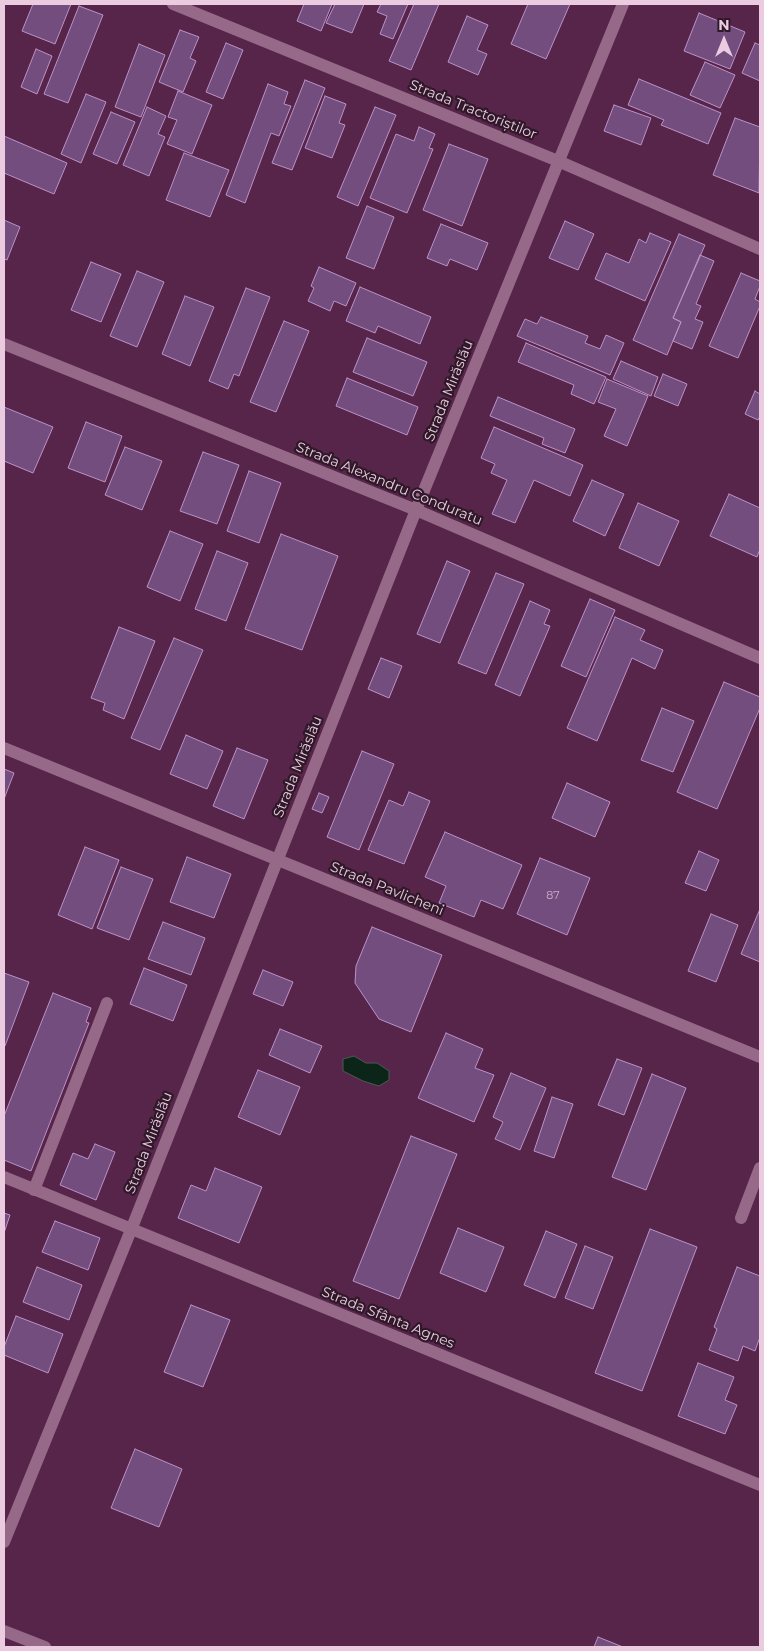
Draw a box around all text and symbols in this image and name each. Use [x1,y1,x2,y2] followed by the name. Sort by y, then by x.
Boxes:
[699,15,749,65] north arrow
[718,16,730,34] text: N
[407,77,539,143] street label: Strada Tractoriștilor
[421,338,477,444] street label: Strada Mirăslău
[293,439,485,529] street label: Strada Alexandru Conduratu
[270,714,326,820] street label: Strada Mirăslău
[328,859,446,919] street label: Strada Pavlicheni
[546,889,560,903] house number: 87
[122,1090,176,1196] street label: Strada Mirăslău
[319,1284,457,1352] street label: Strada Sfânta Agnes

